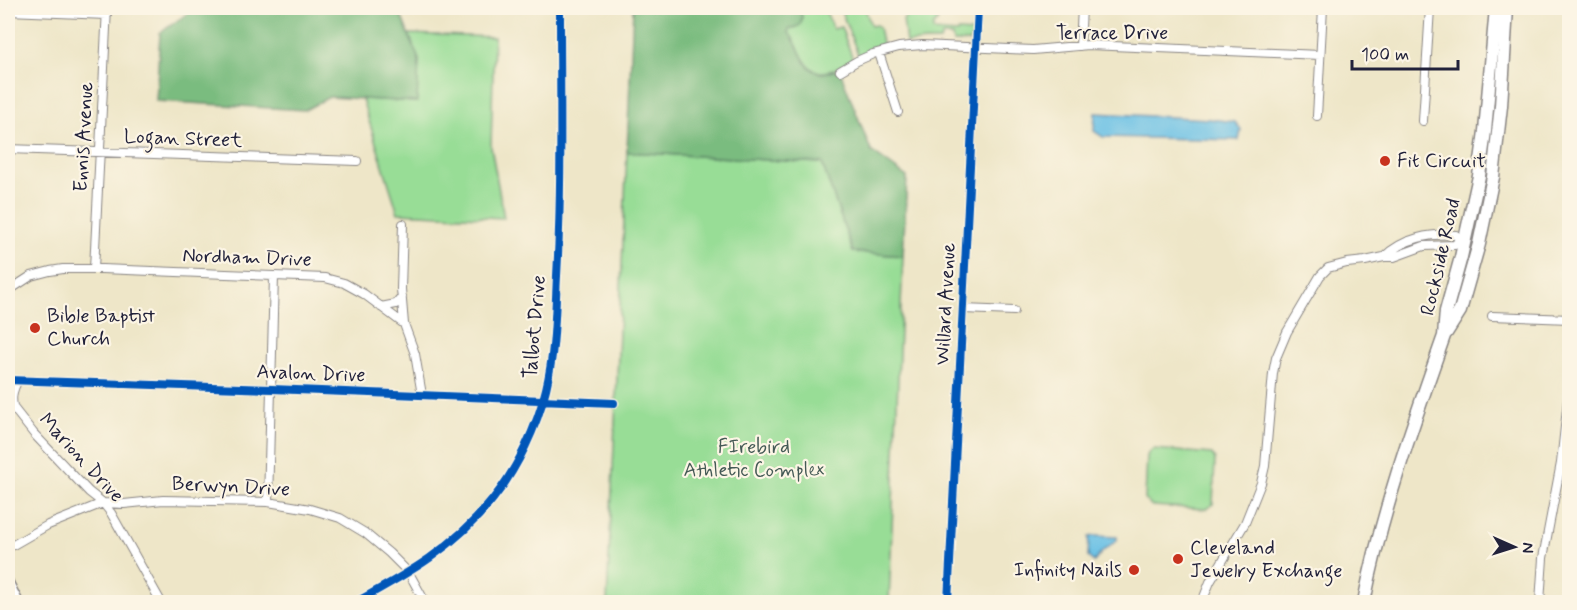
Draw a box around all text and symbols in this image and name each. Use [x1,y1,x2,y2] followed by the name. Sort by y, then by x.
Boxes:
[1056,20,1168,47] street label: Terrace Drive
[1352,33,1458,71] scale bar
[1361,43,1409,67] text: 100 m
[68,81,100,193] street label: Ennis Avenue
[123,123,243,157] street label: Logan Street
[1397,148,1486,175] place label: Fit Circuit
[1378,154,1392,168] marker: Fit Circuit
[1414,196,1468,318] street label: Rockside Road
[182,242,312,274] street label: Nordham Drive
[929,242,963,366] street label: Willard Avenue
[517,274,553,380] street label: Talbot Drive
[47,303,155,353] place label: Bible Baptist Church
[28,321,42,335] marker: Bible Baptist Church
[256,359,366,389] street label: Avalon Drive
[32,407,130,509] street label: Marion Drive
[683,434,825,484] park label: FIrebird Athletic Complex
[171,470,291,504] street label: Berwyn Drive
[1484,517,1544,577] north arrow
[1190,535,1343,587] place label: Cleveland Jewelry Exchange
[1517,542,1538,554] text: N
[1171,552,1185,566] marker: Cleveland Jewelry Exchange
[1014,557,1122,584] place label: Infinity Nails
[1127,563,1141,577] marker: Infinity Nails

